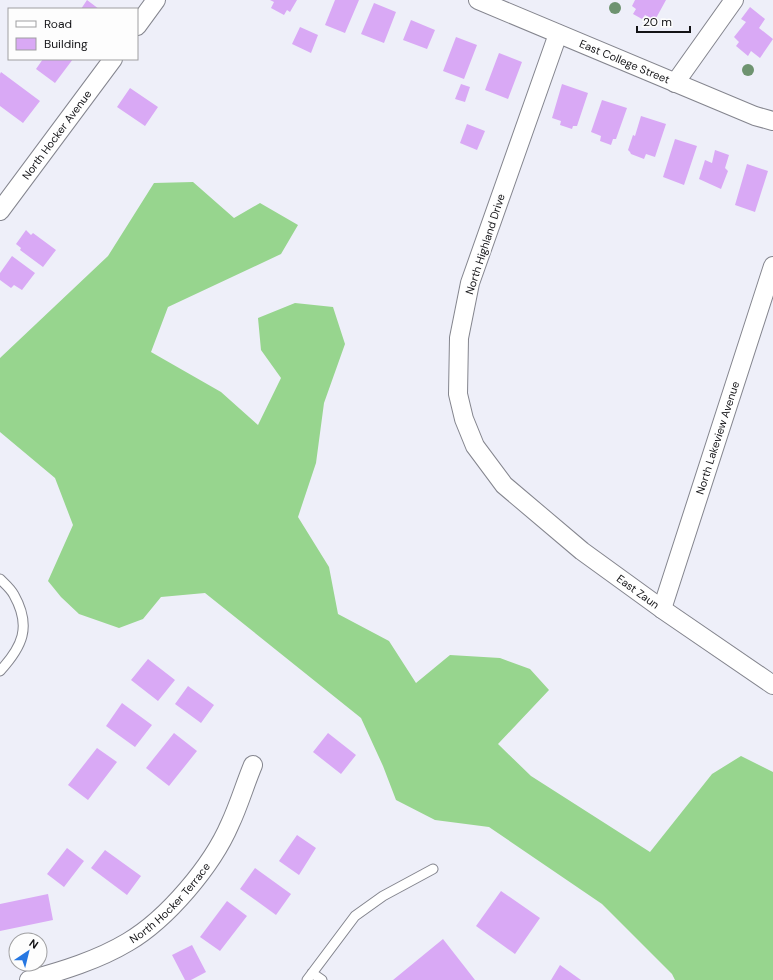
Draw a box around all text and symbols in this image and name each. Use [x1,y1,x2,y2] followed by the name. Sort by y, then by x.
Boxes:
[8,8,138,60] legend
[637,8,690,34] scale bar
[643,14,672,30] text: 20 m
[44,16,72,32] text: Road
[44,36,88,52] text: Building
[577,36,672,87] street label: East College Street
[19,87,95,182] street label: North Hocker Avenue
[462,192,508,296] street label: North Highland Drive
[693,379,742,496] street label: North Lakeview Avenue
[614,571,662,612] street label: East Zaun
[127,860,213,946] street label: North Hocker Terrace
[8,932,48,972] north arrow
[26,936,41,952] text: N

